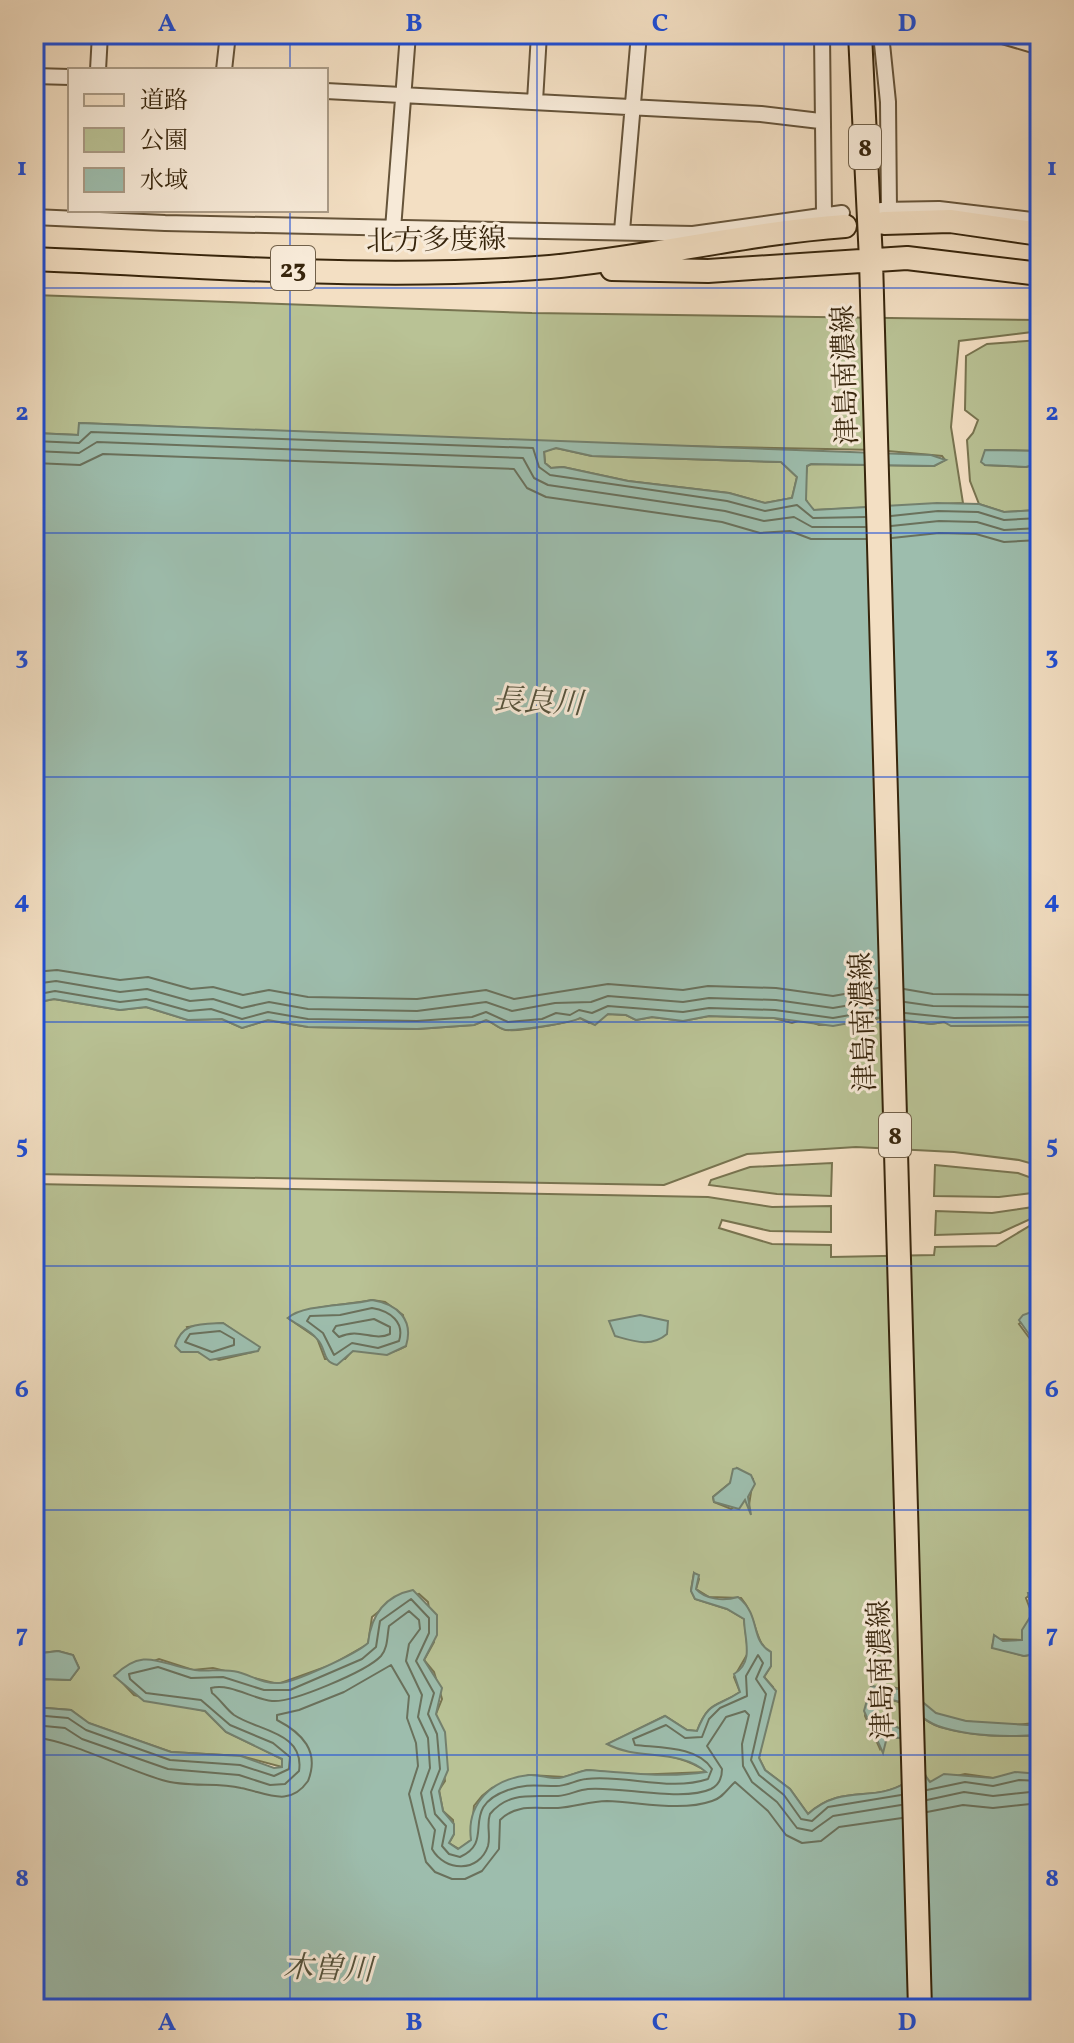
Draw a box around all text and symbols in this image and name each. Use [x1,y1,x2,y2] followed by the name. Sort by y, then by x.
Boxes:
[158,6,177,42] text: A
[405,6,423,42] text: B
[652,6,668,42] text: C
[897,6,917,42] text: D
[68,68,328,212] legend
[140,85,188,119] text: 道路
[140,125,188,159] text: 公園
[849,125,881,169] road number: 8
[17,150,27,186] text: 1
[1047,150,1057,186] text: 1
[140,165,188,199] text: 水域
[366,221,506,262] street label: 北方多度線
[271,246,315,290] road number: 23
[825,304,868,446] street label: 津島南濃線
[15,395,29,431] text: 2
[1045,395,1059,431] text: 2
[15,639,29,675] text: 3
[1045,639,1059,675] text: 3
[492,680,587,726] water label: 長良川
[14,883,30,919] text: 4
[1044,883,1060,919] text: 4
[843,951,886,1093] street label: 津島南濃線
[879,1113,911,1157] road number: 8
[16,1128,28,1164] text: 5
[1046,1128,1058,1164] text: 5
[15,1372,29,1408] text: 6
[1045,1372,1059,1408] text: 6
[861,1599,904,1741] street label: 津島南濃線
[16,1617,28,1653] text: 7
[1046,1617,1058,1653] text: 7
[15,1861,29,1897] text: 8
[1045,1861,1059,1897] text: 8
[282,1947,377,1993] water label: 木曽川
[158,2005,177,2041] text: A
[405,2005,423,2041] text: B
[652,2005,668,2041] text: C
[897,2005,917,2041] text: D

